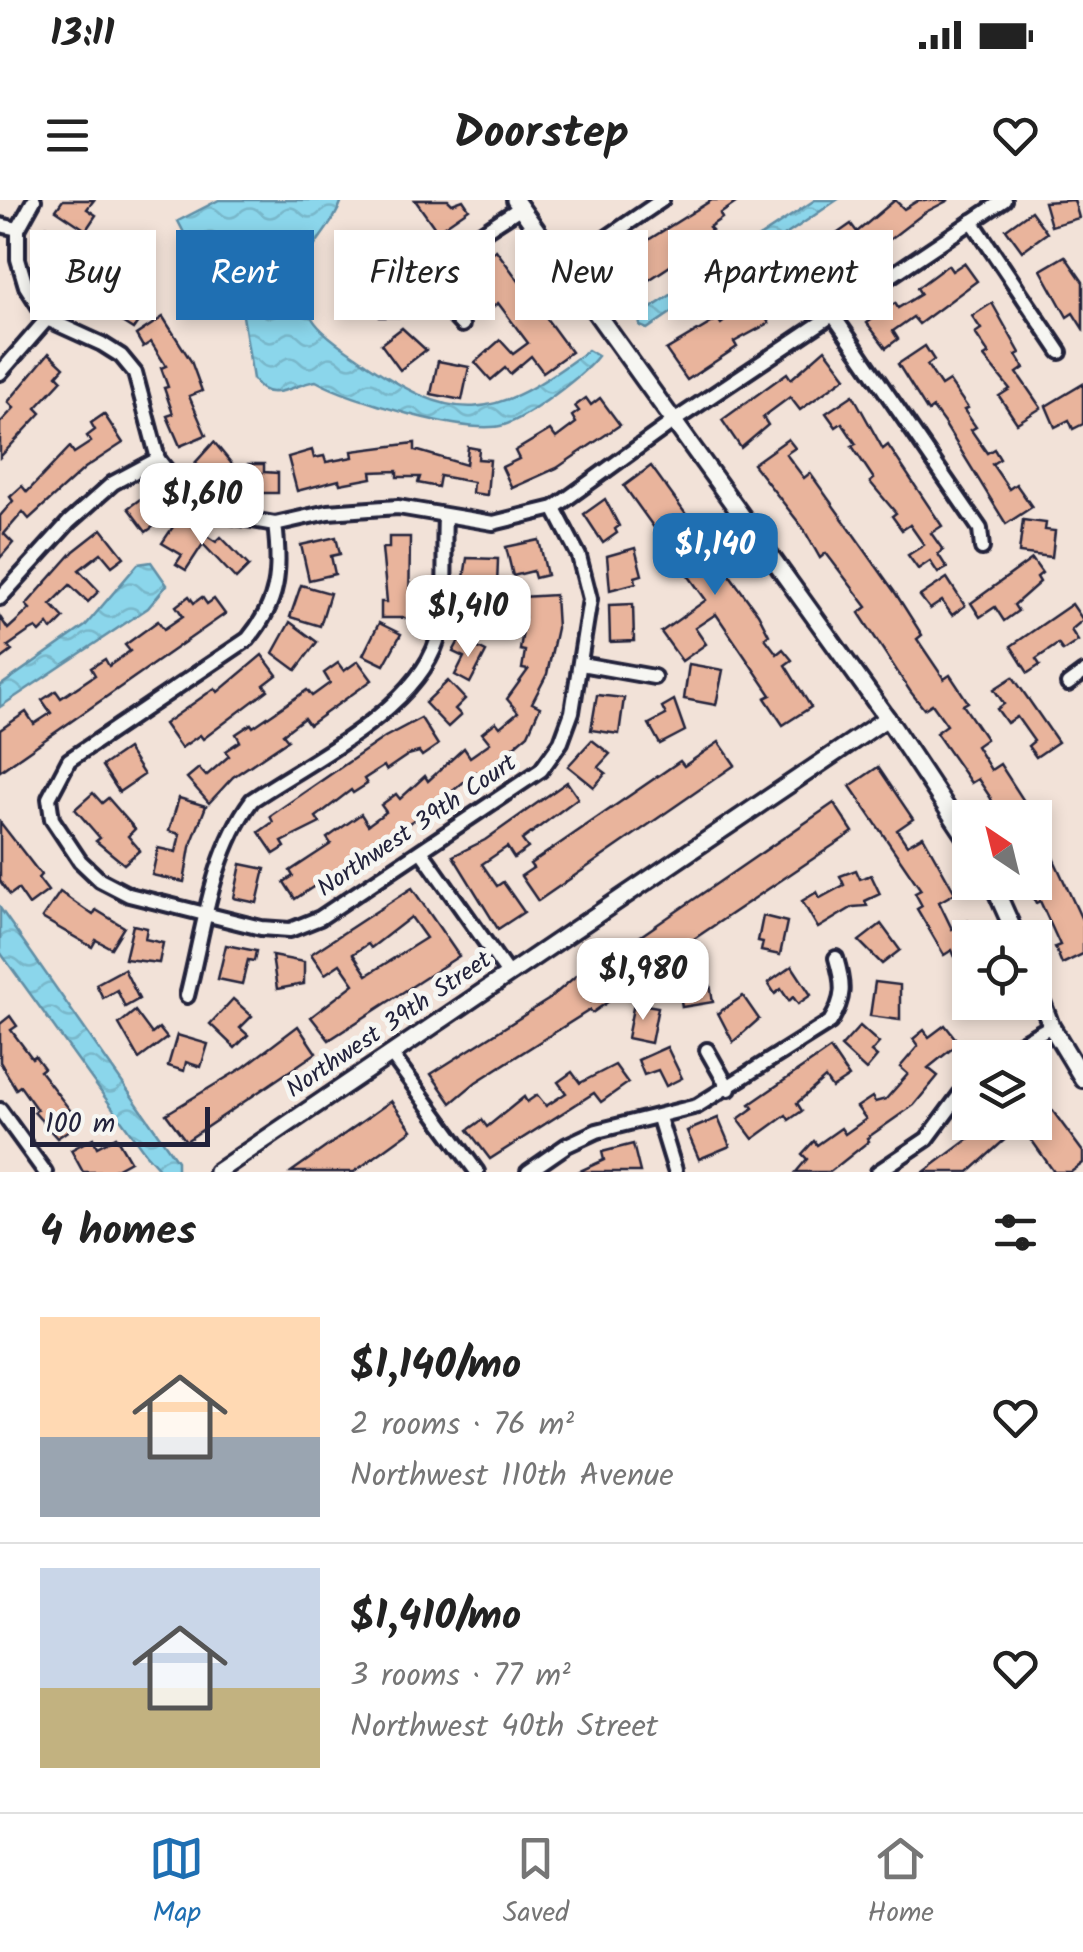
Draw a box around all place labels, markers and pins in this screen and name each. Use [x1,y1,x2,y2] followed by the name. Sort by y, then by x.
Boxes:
[121,463,283,548] pin: $1,610
[634,513,796,598] pin: $1,140
[387,575,549,660] pin: $1,410
[562,938,724,1023] pin: $1,980

